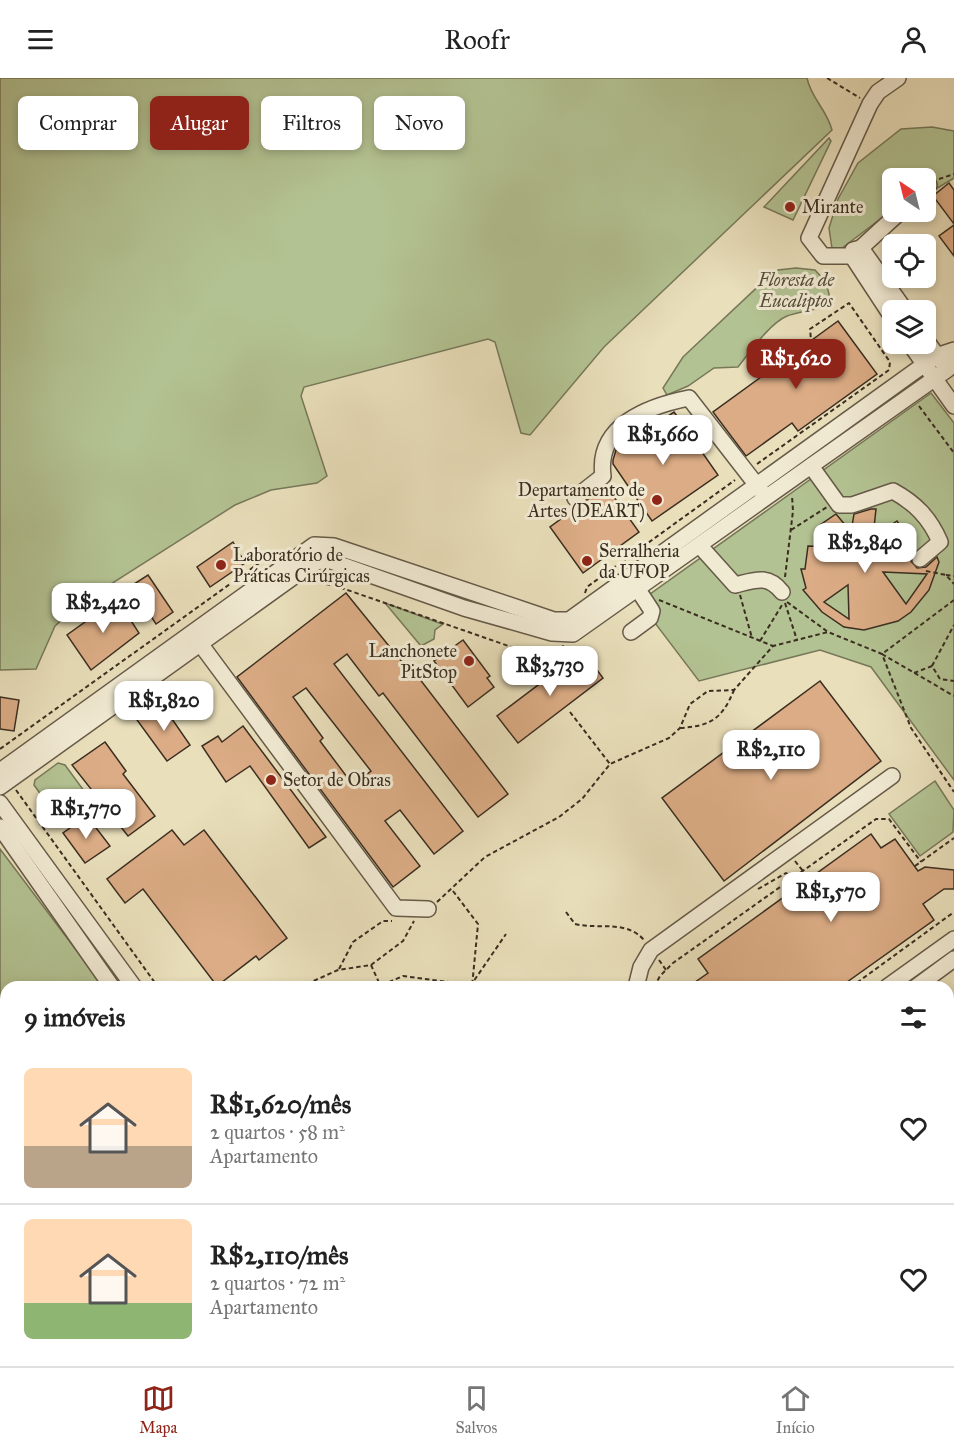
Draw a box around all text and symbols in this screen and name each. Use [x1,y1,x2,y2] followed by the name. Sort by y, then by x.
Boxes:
[24,23,57,56] icon: menu
[444,23,510,56] text: Roofr
[897,23,930,56] icon: person
[18,96,138,150] chip: Comprar
[150,96,249,150] chip: Alugar
[261,96,362,150] chip: Filtros
[374,96,465,150] chip: Novo
[882,168,936,222] north arrow
[882,168,936,354] map controls
[802,196,863,218] place label: Mirante
[783,200,797,214] marker: Mirante
[882,234,936,288] button: locate
[757,269,835,313] park label: Floresta de Eucaliptos
[882,300,936,354] button: layers
[741,339,851,390] pin: R$1,620
[761,346,831,370] text: R$1,620
[608,415,718,466] pin: R$1,660
[627,422,699,446] text: R$1,660
[518,479,645,523] place label: Departamento de Artes (DEART)
[650,493,664,507] marker: Departamento de Artes (DEART)
[810,523,920,574] pin: R$2,840
[828,530,902,554] text: R$2,840
[599,540,680,583] place label: Serralheria da UFOP
[233,544,370,588] place label: Laboratório de Práticas Cirúrgicas
[580,554,594,568] marker: Serralheria da UFOP
[214,558,228,572] marker: Laboratório de Práticas Cirúrgicas
[48,583,158,634] pin: R$2,420
[66,590,140,614] text: R$2,420
[369,640,457,683] place label: Lanchonete PitStop
[495,646,605,697] pin: R$3,730
[516,653,584,677] text: R$3,730
[462,654,476,668] marker: Lanchonete PitStop
[109,681,219,732] pin: R$1,820
[128,688,200,712] text: R$1,820
[716,730,826,781] pin: R$2,110
[737,737,805,761] text: R$2,110
[283,769,391,791] place label: Setor de Obras
[264,773,278,787] marker: Setor de Obras
[31,789,141,840] pin: R$1,770
[51,796,121,820] text: R$1,770
[776,872,886,923] pin: R$1,570
[796,879,866,903] text: R$1,570
[24,1001,125,1033] text: 9 imóveis
[897,1001,930,1034] icon: filters
[210,1088,351,1120] text: R$1,620/mês
[72,1092,144,1164] icon: home
[897,1112,930,1145] icon: heart
[210,1120,345,1144] text: 2 quartos · 58 m²
[210,1144,318,1168] text: Apartamento
[210,1239,349,1271] text: R$2,110/mês
[72,1243,144,1315] icon: home
[897,1263,930,1296] icon: heart
[210,1271,345,1295] text: 2 quartos · 72 m²
[210,1295,318,1319] text: Apartamento
[139,1382,177,1437] tab: Mapa
[456,1382,497,1437] tab: Salvos
[776,1382,815,1437] tab: Início

